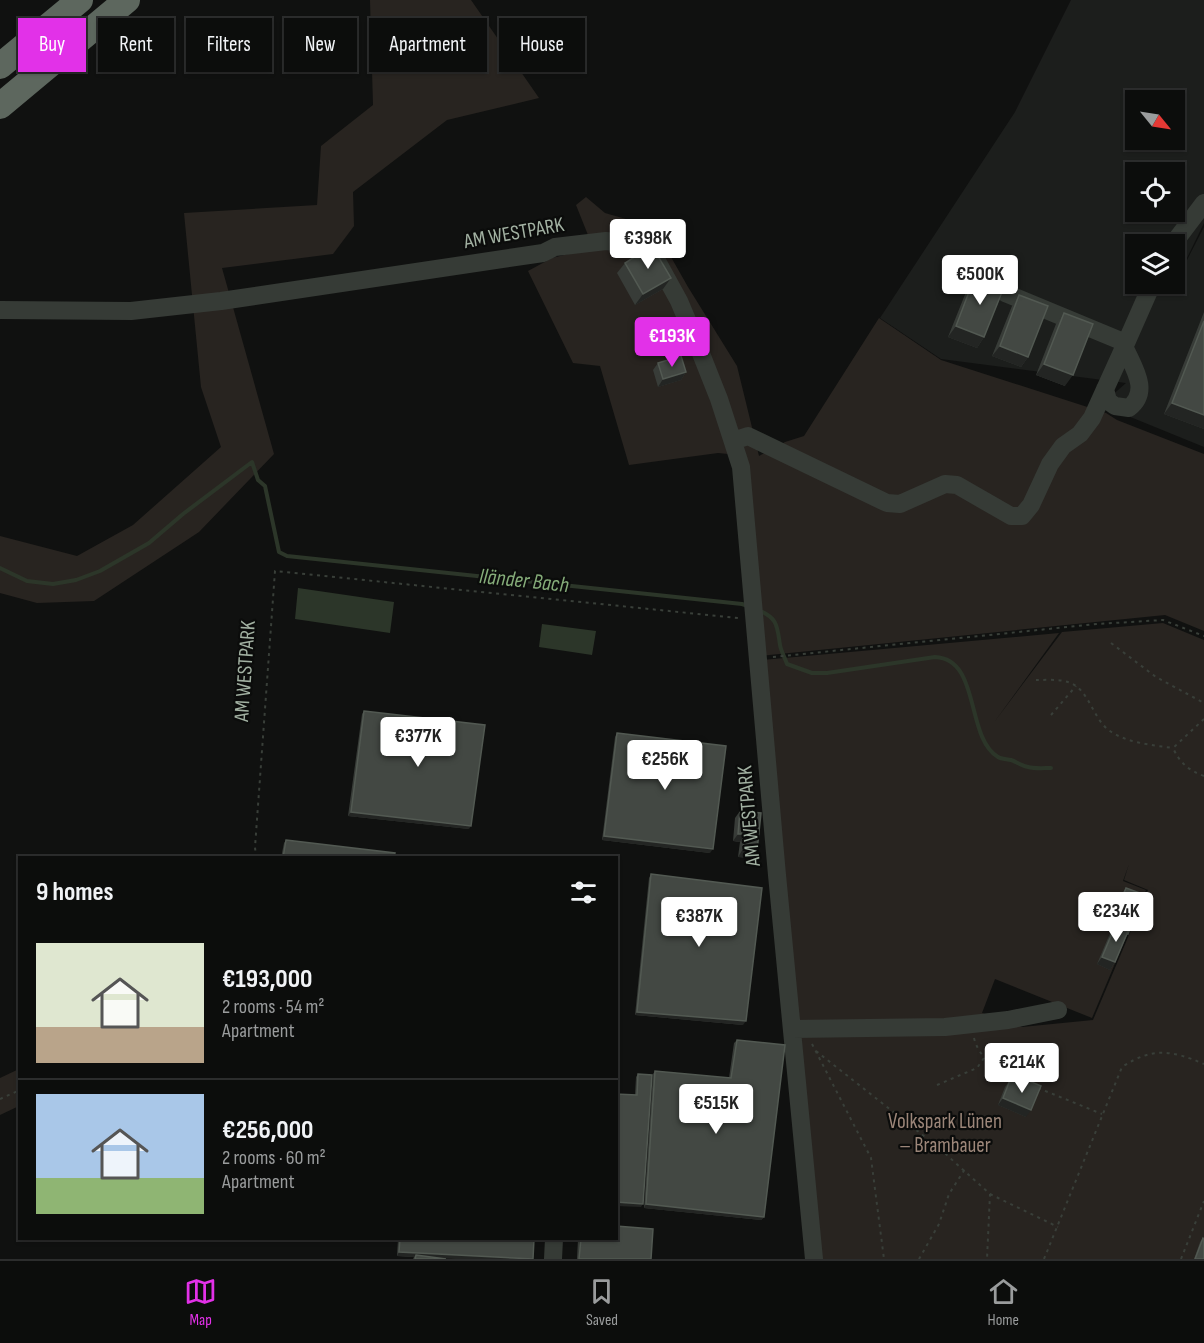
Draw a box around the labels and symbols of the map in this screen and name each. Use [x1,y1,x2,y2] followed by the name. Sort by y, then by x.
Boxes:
[1125,90,1185,150] north arrow
[461,212,566,254] street label: AM WESTPARK
[606,219,690,270] pin: €398K
[938,255,1022,306] pin: €500K
[630,317,714,368] pin: €193K
[478,563,570,599] water label: Iländer Bach
[229,619,261,723] street label: AM WESTPARK
[376,717,460,768] pin: €377K
[623,740,707,791] pin: €256K
[732,764,766,868] street label: AM WESTPARK
[1074,892,1158,943] pin: €234K
[657,897,741,948] pin: €387K
[980,1043,1064,1094] pin: €214K
[674,1084,758,1135] pin: €515K
[888,1109,1002,1158] park label: Volkspark Lünen – Brambauer

